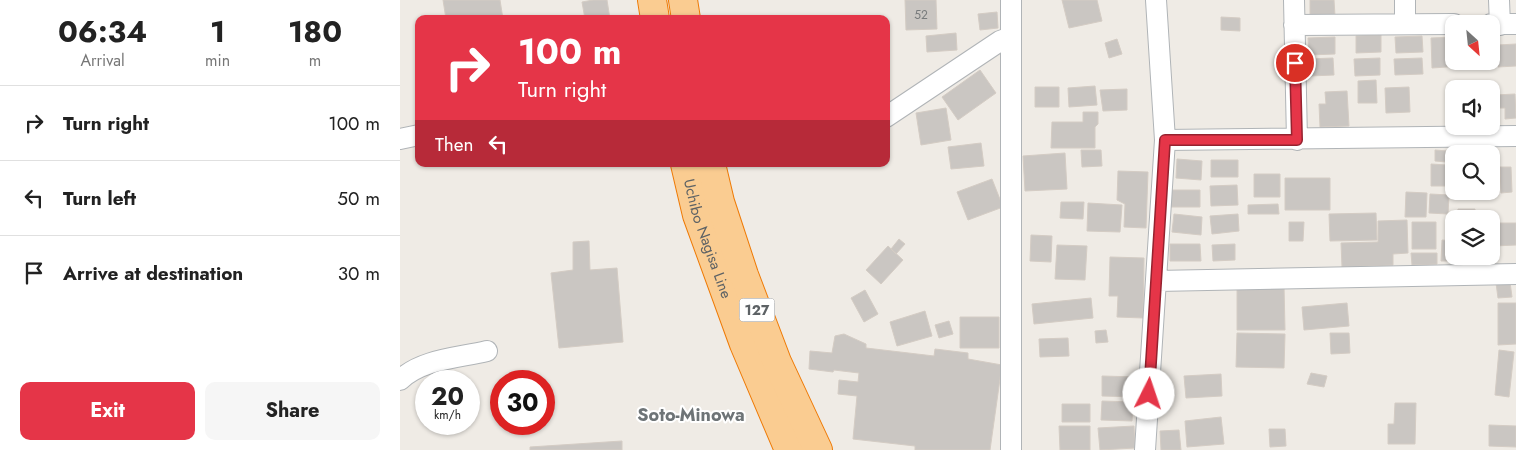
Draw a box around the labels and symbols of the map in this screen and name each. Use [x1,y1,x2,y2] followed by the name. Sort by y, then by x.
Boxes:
[914,6,928,24] house number: 52
[1445,15,1500,70] north arrow
[1274,42,1316,84] pin
[678,177,738,302] street label: Uchibo Nagisa Line
[740,298,774,322] road number: 127
[1122,367,1174,419] position arrow
[490,370,555,435] speed limit sign: 30
[637,402,745,428] district label: Soto-Minowa

